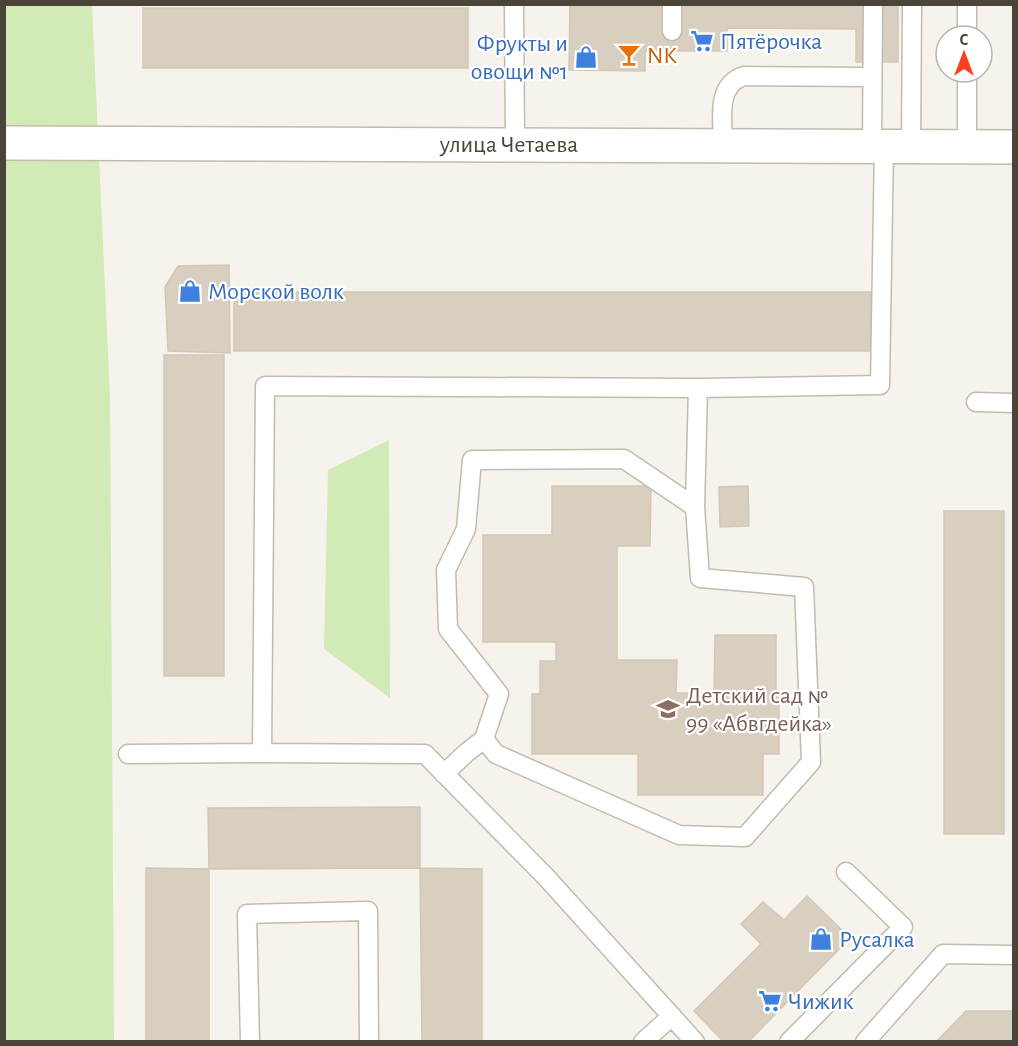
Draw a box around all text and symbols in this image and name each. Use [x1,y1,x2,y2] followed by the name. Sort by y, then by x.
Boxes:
[934,24,994,84] north arrow
[689,28,715,54] supermarket icon: Пятёрочка
[720,30,822,54] place label: Пятёрочка
[471,32,568,84] place label: Фрукты и овощи №1
[960,32,969,48] text: С
[616,42,642,68] bar icon: NK
[573,44,599,70] shop icon: Фрукты и овощи №1
[647,44,677,68] place label: NK
[439,133,578,157] street label: улица Четаева
[177,278,203,304] shop icon: Морской волк
[208,280,344,304] place label: Морской волк
[686,684,832,736] place label: Детский сад № 99 «Абвгдейка»
[655,696,681,722] school or university icon: Детский сад № 99 «Абвгдейка»
[808,926,834,952] shop icon: Русалка
[839,928,915,952] place label: Русалка
[757,988,783,1014] supermarket icon: Чижик
[788,990,854,1014] place label: Чижик

